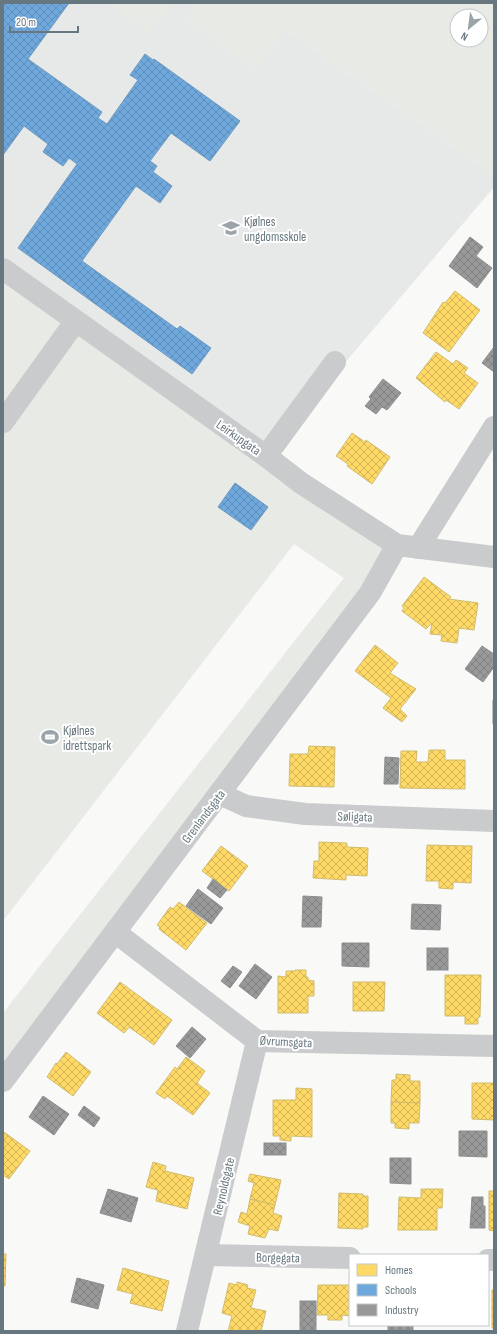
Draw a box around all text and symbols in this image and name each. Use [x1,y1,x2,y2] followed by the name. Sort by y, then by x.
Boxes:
[10,8,78,34] scale bar
[449,8,489,48] north arrow
[16,15,36,30] text: 20 m
[459,29,470,43] text: N
[244,214,306,245] place label: Kjølnes ungdomsskole
[221,218,241,238] school or university icon: Kjølnes ungdomsskole
[213,417,264,459] street label: Leirkupgata
[63,723,111,754] place label: Kjølnes idrettspark
[40,727,60,747] sports icon: Kjølnes idrettspark
[179,787,229,846] street label: Grenlandsgata
[337,808,373,826] street label: Søligata
[259,1033,313,1051] street label: Øvrumsgata
[210,1156,238,1217] street label: Reynoldsgate
[256,1250,300,1266] street label: Borgegata
[349,1254,489,1326] legend
[385,1263,413,1278] text: Homes
[385,1283,417,1298] text: Schools
[385,1303,419,1318] text: Industry

